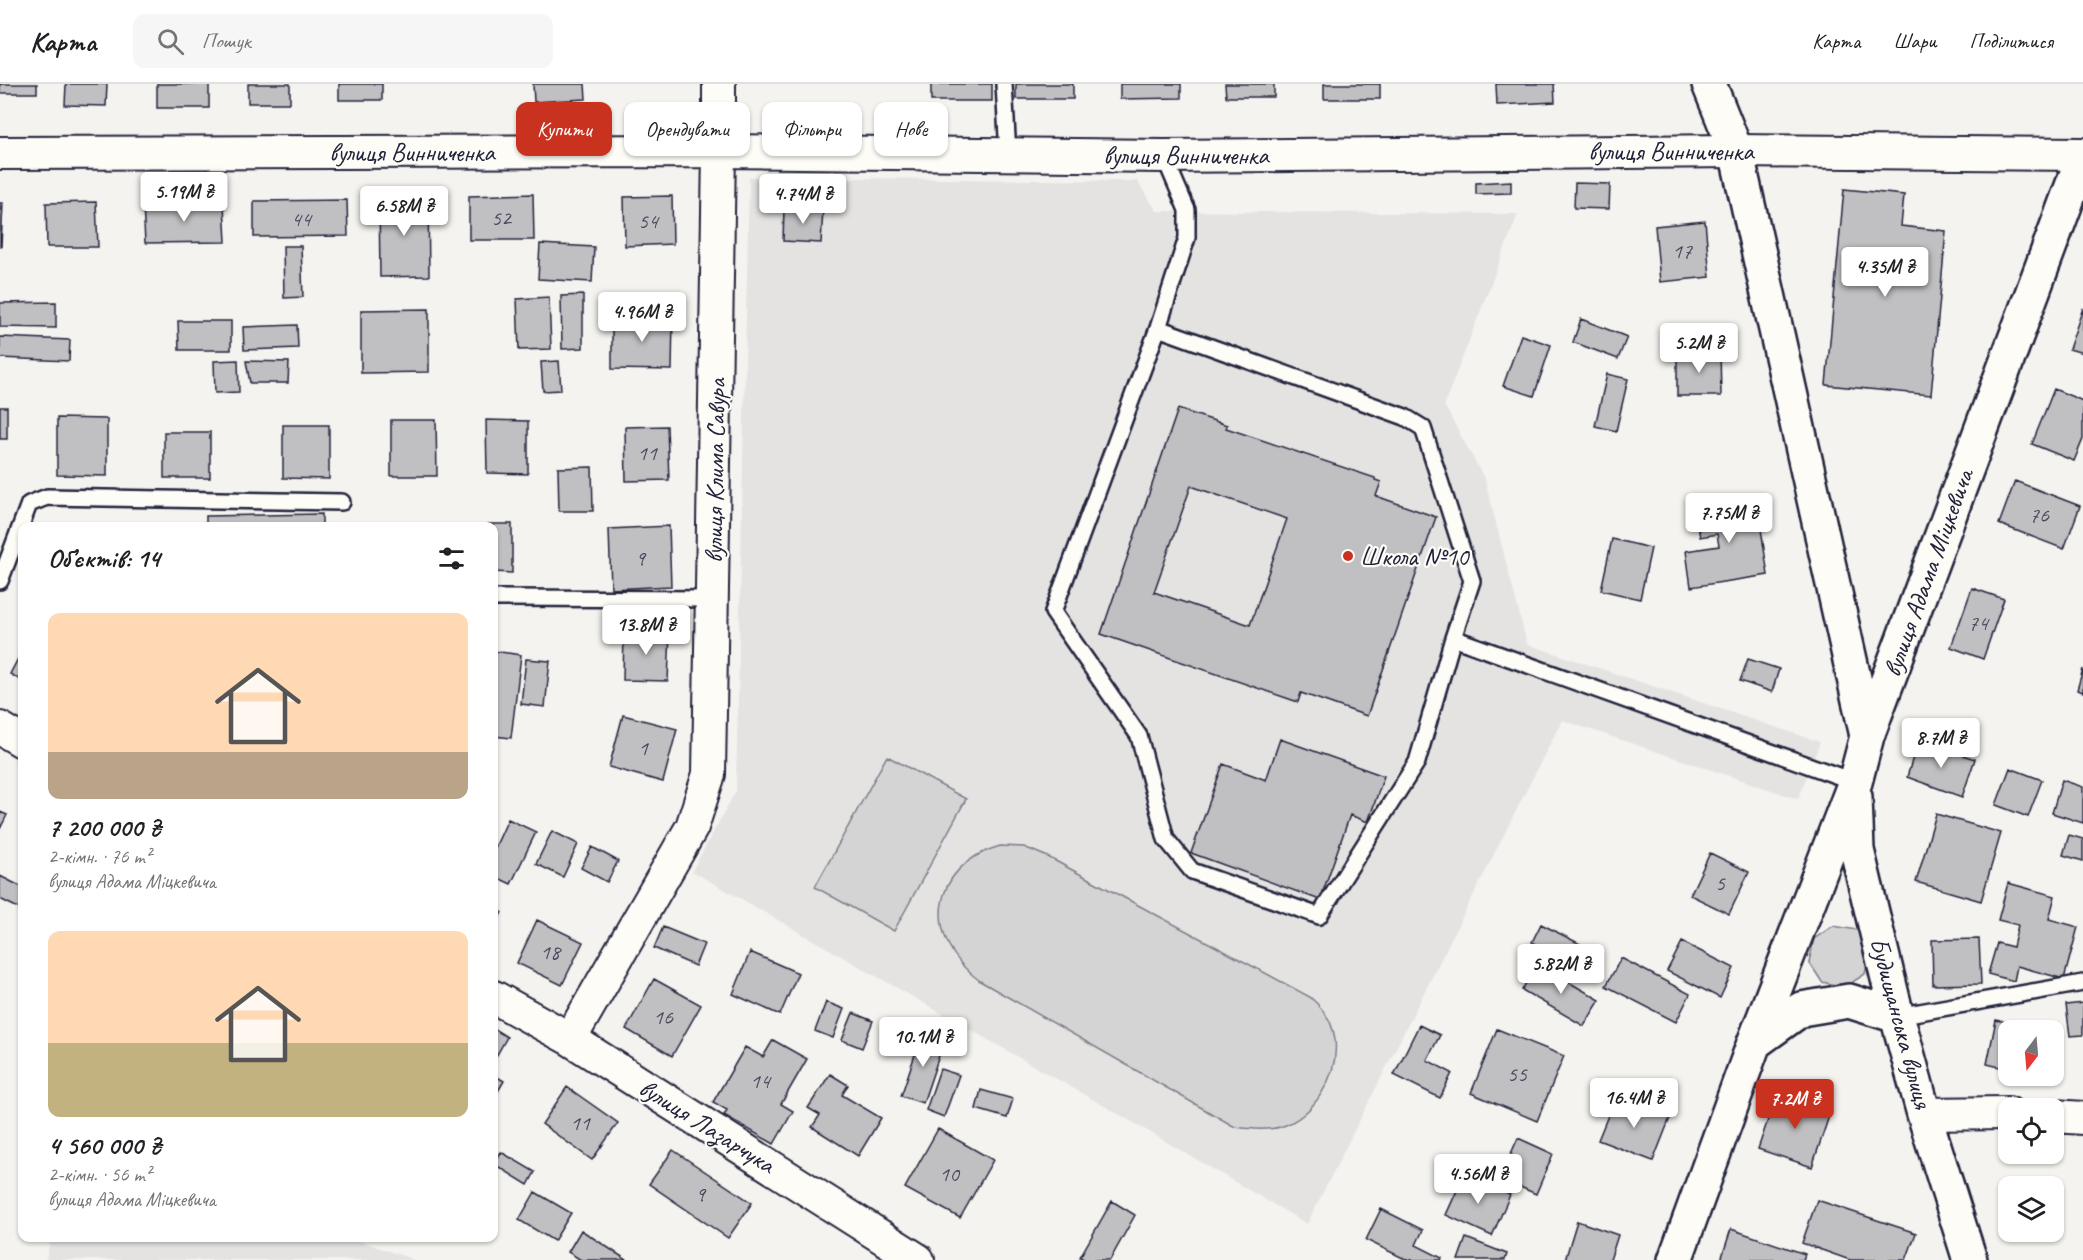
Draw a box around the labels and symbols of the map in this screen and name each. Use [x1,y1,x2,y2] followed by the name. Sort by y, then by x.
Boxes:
[1588,135,1755,168] street label: вулиця Винниченка
[329,136,496,169] street label: вулиця Винниченка
[1103,139,1270,172] street label: вулиця Винниченка
[129,172,239,223] pin: 5.19M ₴
[748,174,858,225] pin: 4.74M ₴
[349,186,459,237] pin: 6.58M ₴
[491,204,513,232] house number: 52
[291,205,313,233] house number: 44
[638,207,660,235] house number: 54
[1672,237,1693,265] house number: 17
[1830,247,1940,298] pin: 4.35M ₴
[587,292,697,343] pin: 4.96M ₴
[1650,323,1748,374] pin: 5.2M ₴
[697,377,733,564] street label: вулиця Клима Савура
[637,439,658,467] house number: 11
[1875,463,1982,681] street label: вулиця Адама Міцкевича
[1674,493,1784,544] pin: 7.75M ₴
[2029,501,2050,529] house number: 76
[1360,540,1471,573] place label: Школа №10
[635,544,647,572] house number: 9
[1341,549,1355,563] marker: Школа №10
[591,605,701,656] pin: 13.8M ₴
[1968,609,1990,637] house number: 74
[1892,718,1990,769] pin: 8.7M ₴
[638,734,649,762] house number: 1
[1715,869,1726,897] house number: 5
[1862,934,1940,1114] street label: Будищанська вулиця
[540,938,562,966] house number: 18
[1506,944,1616,995] pin: 5.82M ₴
[653,1003,674,1031] house number: 16
[868,1017,978,1068] pin: 10.1M ₴
[1998,1020,2064,1086] north arrow
[1507,1060,1528,1088] house number: 55
[750,1067,772,1095] house number: 14
[632,1071,782,1183] street label: вулиця Лазарчука
[1579,1078,1689,1129] pin: 16.4M ₴
[1746,1079,1844,1130] pin: 7.2M ₴
[570,1109,591,1137] house number: 11
[1423,1154,1533,1205] pin: 4.56M ₴
[939,1160,961,1188] house number: 10
[695,1180,707,1208] house number: 9

